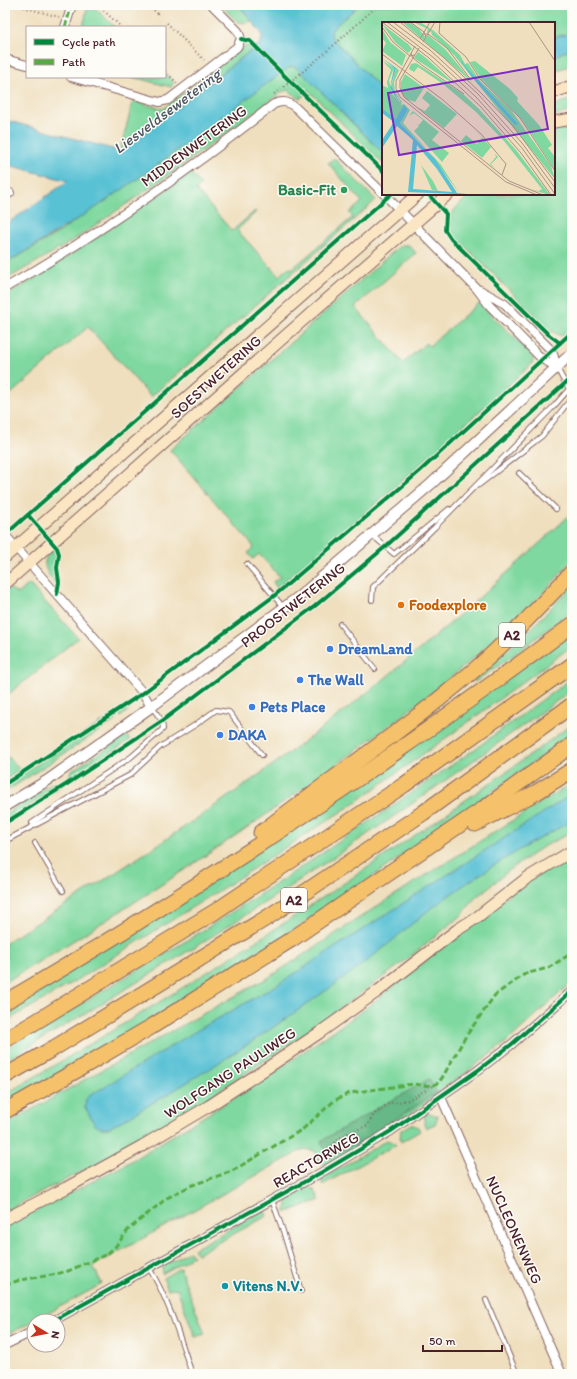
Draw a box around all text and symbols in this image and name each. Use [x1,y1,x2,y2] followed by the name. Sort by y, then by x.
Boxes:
[382,22,555,195] inset map
[26,26,166,78] legend
[62,35,116,49] text: Cycle path
[62,55,85,69] text: Path
[109,63,226,158] water label: Liesveldsewetering
[138,102,250,190] street label: MIDDENWETERING
[278,181,336,199] place label: Basic-Fit
[339,185,349,195] marker: Basic-Fit
[167,332,265,422] street label: SOESTWETERING
[237,559,349,651] street label: PROOSTWETERING
[409,596,487,615] place label: Foodexplore
[396,600,406,610] marker: Foodexplore
[499,623,525,647] road number: A2
[338,640,413,658] place label: DreamLand
[325,644,335,654] marker: DreamLand
[307,671,364,689] place label: The Wall
[295,675,305,685] marker: The Wall
[260,698,325,716] place label: Pets Place
[247,702,257,712] marker: Pets Place
[228,726,267,744] place label: DAKA
[215,730,225,740] marker: DAKA
[281,888,307,912] road number: A2
[161,1024,299,1122] street label: WOLFGANG PAULIWEG
[270,1128,362,1192] street label: REACTORWEG
[482,1173,546,1287] street label: NUCLEONENWEG
[233,1277,303,1295] place label: Vitens N.V.
[220,1281,230,1291] marker: Vitens N.V.
[26,1313,66,1353] north arrow
[423,1327,502,1353] scale bar
[48,1330,62,1339] text: N
[429,1334,455,1348] text: 50 m

